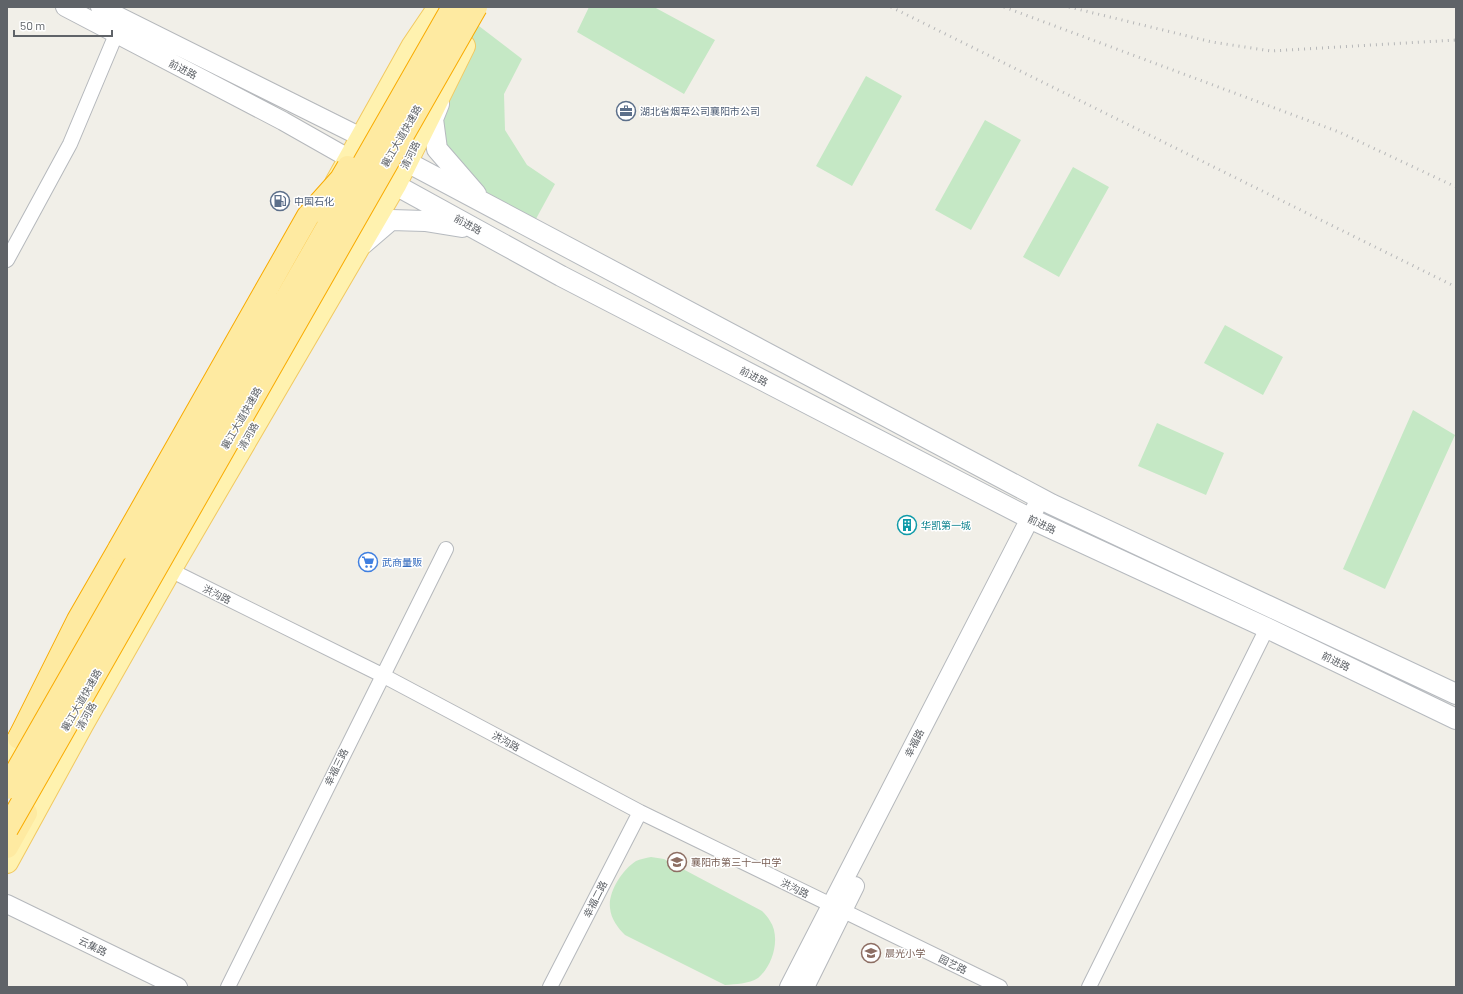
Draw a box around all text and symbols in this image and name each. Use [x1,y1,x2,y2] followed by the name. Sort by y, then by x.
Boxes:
[14,12,112,38] scale bar
[20,18,45,32] text: 50 m
[167,57,199,81] street label: 前进路
[615,100,637,122] office icon: 湖北省烟草公司襄阳市公司
[378,103,424,169] street label: 襄江大道快速路
[640,105,760,117] place label: 湖北省烟草公司襄阳市公司
[398,139,422,171] street label: 清河路
[269,190,291,212] fuel station icon: 中国石化
[294,195,334,207] place label: 中国石化
[452,212,484,236] street label: 前进路
[738,364,770,388] street label: 前进路
[218,385,264,451] street label: 襄江大道快速路
[235,420,261,452] street label: 清河路
[1026,512,1058,536] street label: 前进路
[896,514,918,536] building icon: 华凯第一城
[921,519,971,531] place label: 华凯第一城
[357,551,379,573] supermarket icon: 武商量贩
[382,556,422,568] place label: 武商量贩
[201,582,233,606] street label: 洪沟路
[1320,649,1352,673] street label: 前进路
[58,667,104,733] street label: 襄江大道快速路
[73,700,99,732] street label: 清河路
[902,727,926,759] street label: 幸福路
[490,729,522,753] street label: 洪沟路
[322,746,350,788] street label: 幸福三路
[666,851,688,873] school or university icon: 襄阳市第三十一中学
[691,856,781,868] place label: 襄阳市第三十一中学
[779,876,811,900] street label: 洪沟路
[581,878,609,920] street label: 幸福二路
[77,934,109,958] street label: 云集路
[860,942,882,964] school or university icon: 晨光小学
[885,947,925,959] place label: 晨光小学
[937,952,969,976] street label: 园艺路

